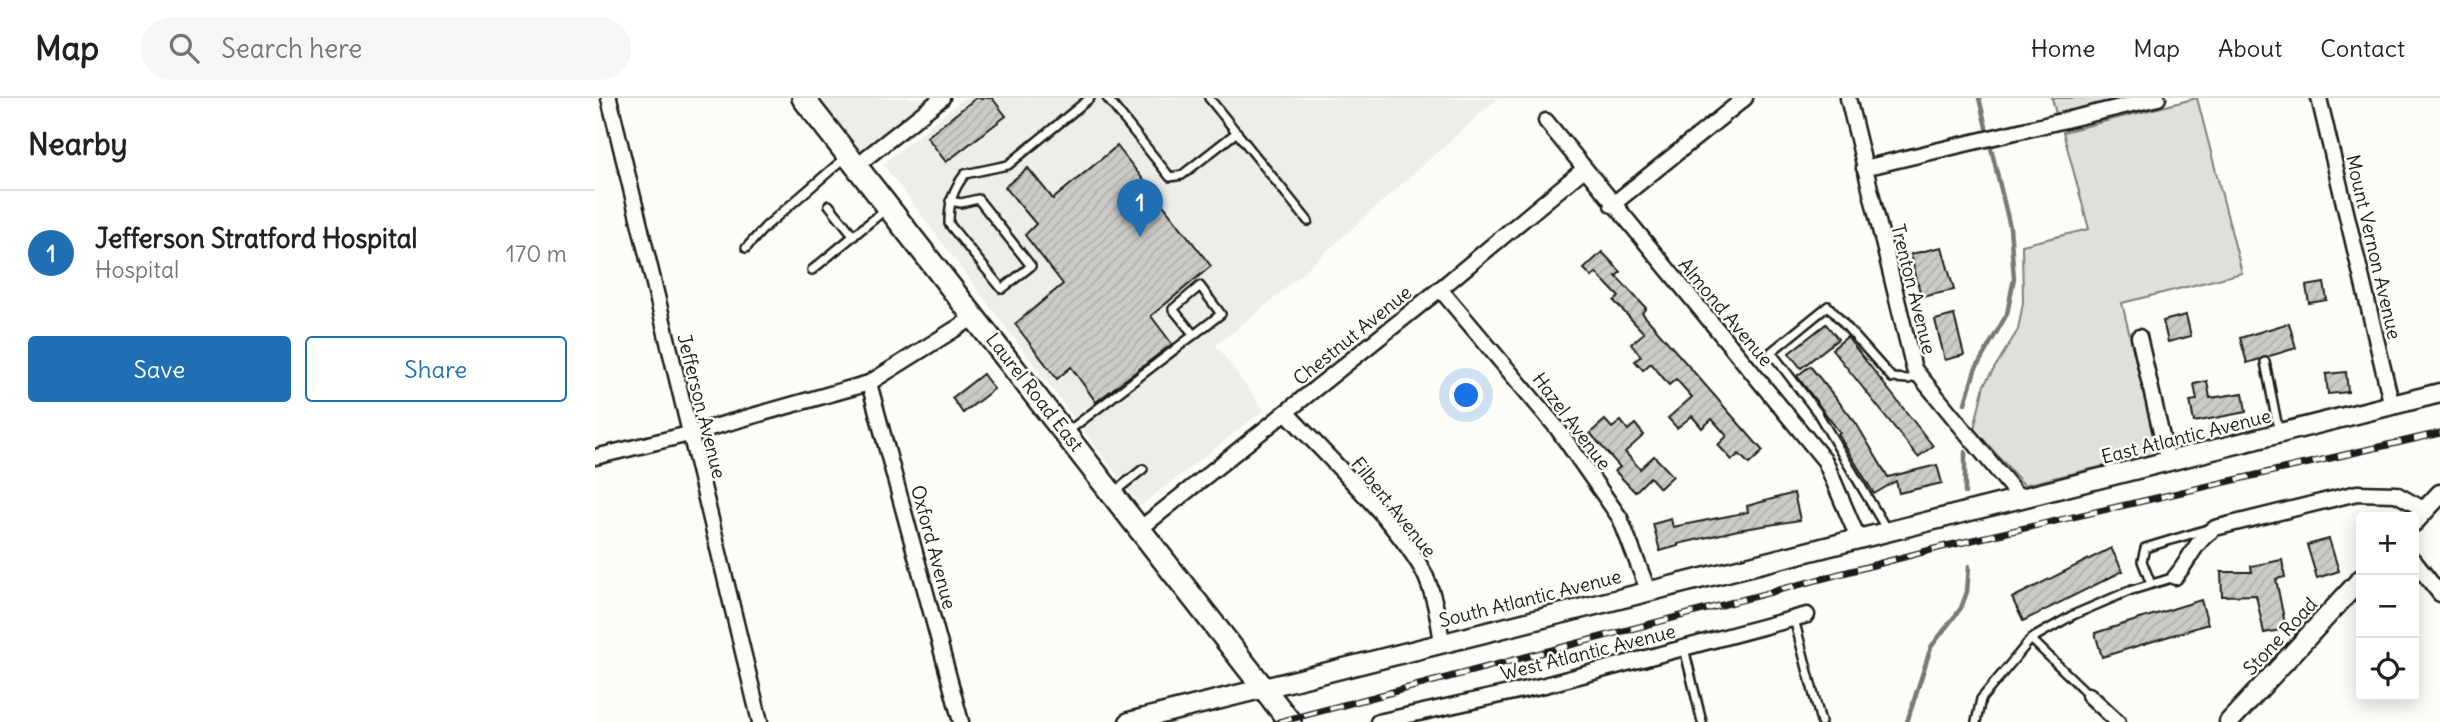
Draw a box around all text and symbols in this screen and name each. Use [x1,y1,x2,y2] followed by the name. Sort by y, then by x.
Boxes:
[141,17,631,80] search box
[35,27,99,69] text: Map
[165,29,203,67] icon: search
[221,32,362,65] text: Search here
[2031,33,2095,63] text: Home
[2133,33,2180,63] text: Map
[2218,33,2282,63] text: About
[2320,33,2405,63] text: Contact
[28,125,128,163] text: Nearby
[2341,152,2407,342] street label: Mount Vernon Avenue
[1117,179,1163,237] pin: 1
[1886,221,1942,357] street label: Trenton Avenue
[95,222,417,255] text: Jefferson Stratford Hospital
[46,239,56,268] text: 1
[506,239,567,268] text: 170 m
[1674,253,1778,371] street label: Almond Avenue
[95,255,179,284] text: Hospital
[1288,280,1416,390] street label: Chestnut Avenue
[981,328,1089,456] street label: Laurel Road East
[672,331,732,481] street label: Jefferson Avenue
[28,336,291,402] button: Save
[305,336,567,402] button: Share
[1528,367,1616,475] street label: Hazel Avenue
[1449,378,1483,412] your location
[2099,403,2273,469] street label: East Atlantic Avenue
[1346,452,1442,562] street label: Filbert Avenue
[906,482,962,612] street label: Oxford Avenue
[2356,512,2419,701] map controls
[2356,512,2419,575] button: +
[1436,564,1624,632] street label: South Atlantic Avenue
[2356,575,2419,638] button: −
[2238,592,2322,680] street label: Stone Road
[1498,619,1678,685] street label: West Atlantic Avenue
[2356,638,2419,701] button: locate

